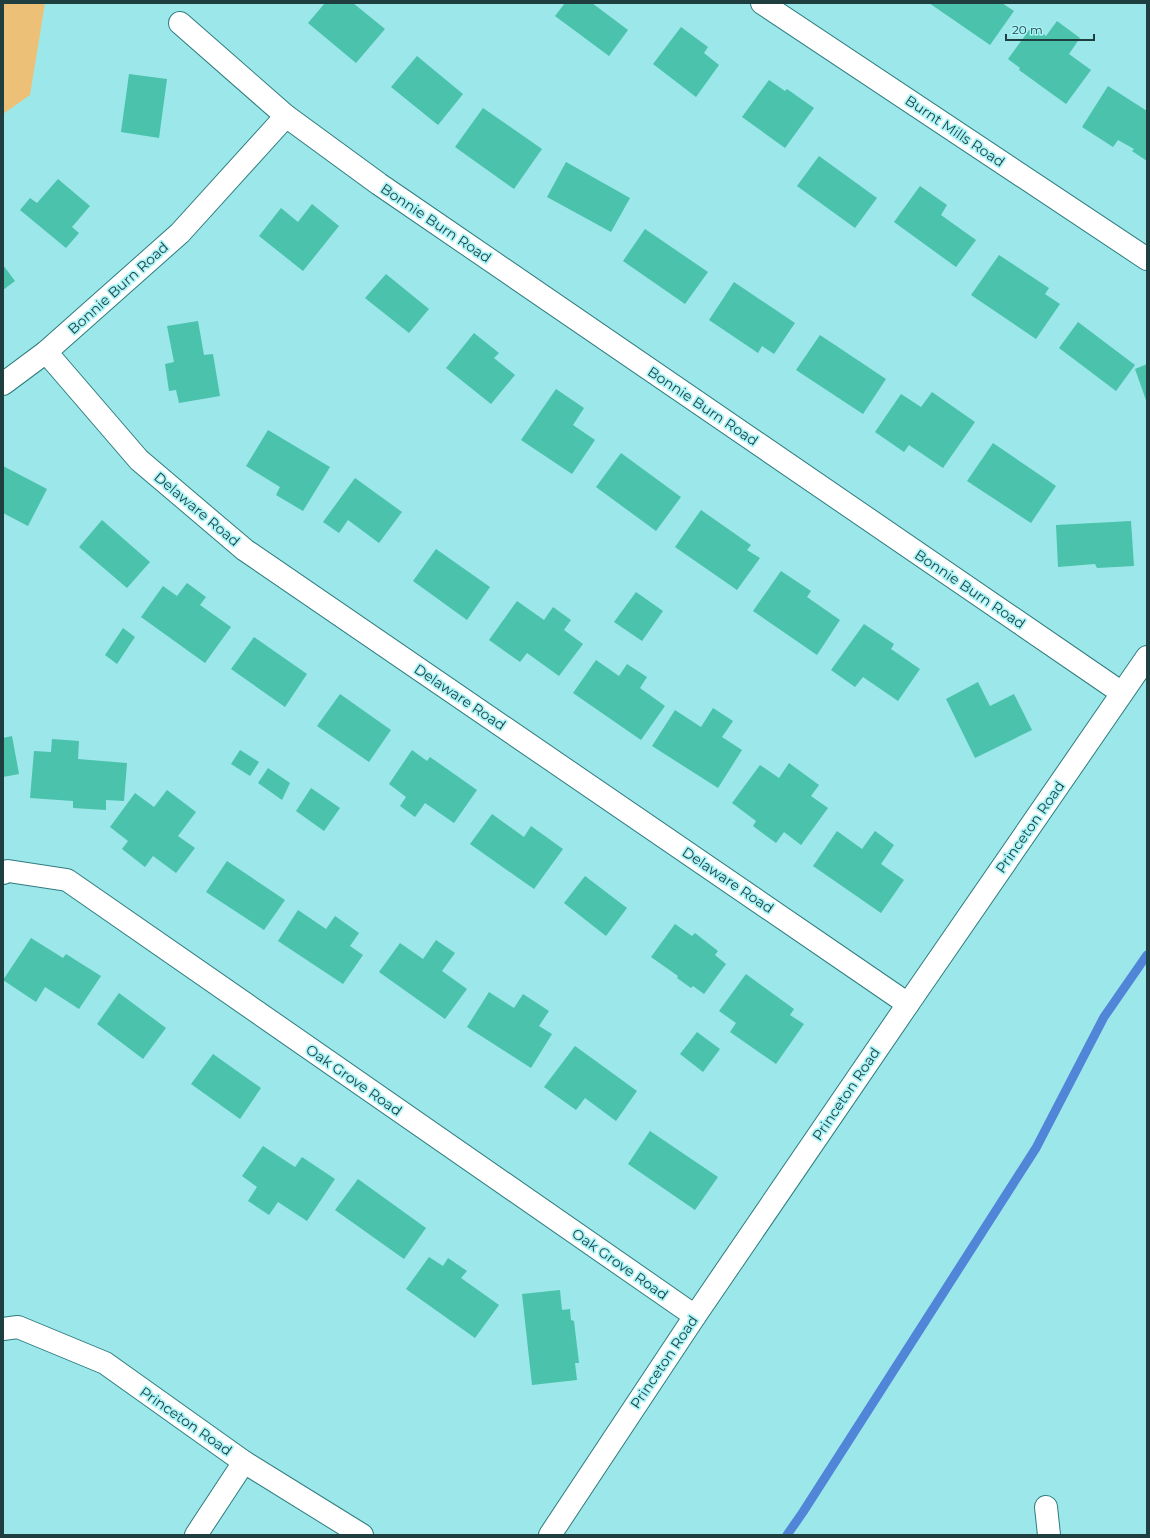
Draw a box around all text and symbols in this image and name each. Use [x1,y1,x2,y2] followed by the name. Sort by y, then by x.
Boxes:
[1006,16,1094,42] scale bar
[1012,22,1043,37] text: 20 m
[902,91,1008,171] street label: Burnt Mills Road
[377,179,495,267] street label: Bonnie Burn Road
[64,238,172,338] street label: Bonnie Burn Road
[644,362,762,450] street label: Bonnie Burn Road
[150,468,244,550] street label: Delaware Road
[911,545,1029,633] street label: Bonnie Burn Road
[411,660,509,734] street label: Delaware Road
[991,777,1069,877] street label: Princeton Road
[679,843,777,917] street label: Delaware Road
[303,1040,405,1120] street label: Oak Grove Road
[808,1044,884,1144] street label: Princeton Road
[569,1224,671,1304] street label: Oak Grove Road
[626,1312,702,1412] street label: Princeton Road
[136,1382,236,1460] street label: Princeton Road

